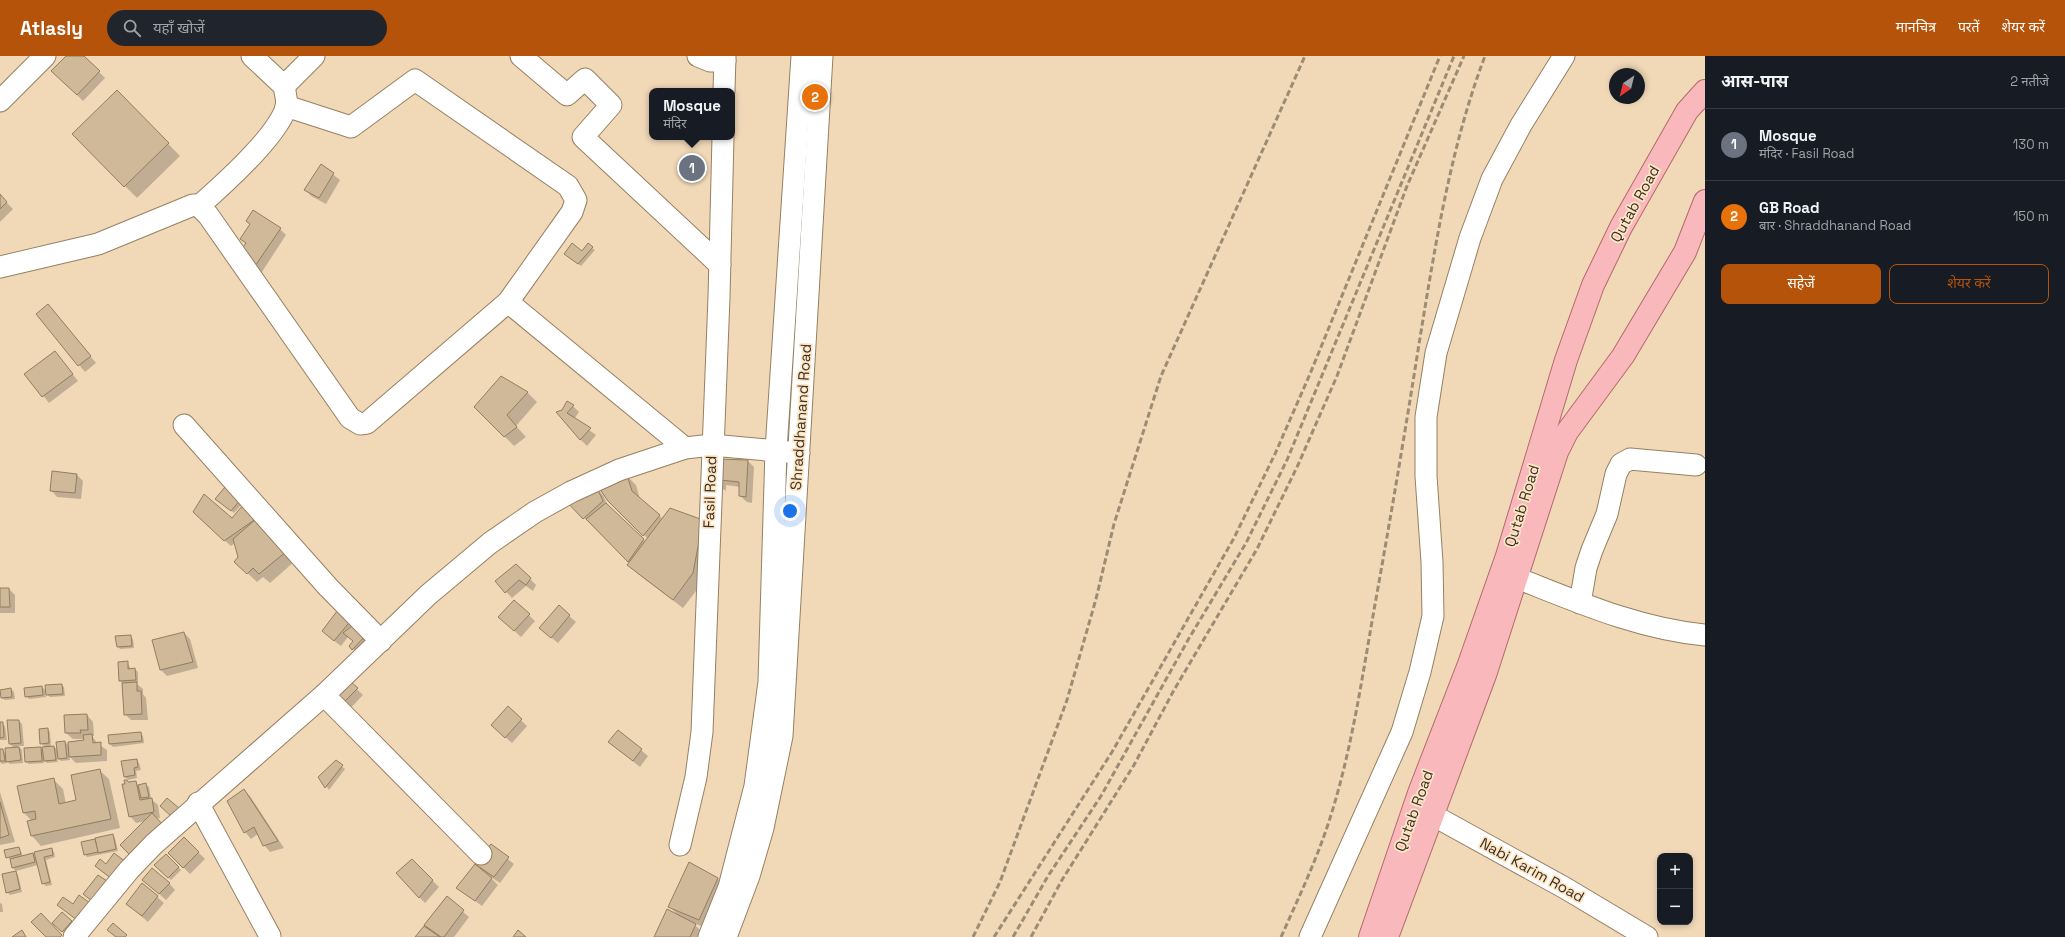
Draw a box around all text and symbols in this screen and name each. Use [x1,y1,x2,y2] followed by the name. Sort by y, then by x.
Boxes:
[107,10,387,46] search box
[20,16,83,41] text: Atlasly
[121,17,143,39] icon: search
[153,18,205,37] text: यहाँ खोजें
[1896,18,1936,36] text: मानचित्र
[1958,18,1980,36] text: परतें
[2002,18,2045,36] text: शेयर करें
[1609,68,1645,104] north arrow
[1721,70,1788,92] text: आस-पास
[2010,73,2049,90] text: 2 नतीजे
[802,82,828,112] pin: 2
[649,88,735,140] popup
[663,96,721,115] text: Mosque
[663,115,687,132] text: मंदिर
[1759,126,1817,145] text: Mosque
[1731,136,1737,153] text: 1
[2013,136,2049,153] text: 130 m
[1759,145,1854,162] text: मंदिर · Fasil Road
[679,153,705,183] pin: 1
[1606,162,1663,246] street label: Qutab Road
[1759,198,1819,217] text: GB Road
[1730,208,1738,225] text: 2
[2013,208,2049,225] text: 150 m
[1759,217,1911,234] text: बार · Shraddhanand Road
[1721,264,1881,304] button: सहेजें
[1889,264,2049,304] button: शेयर करें
[786,343,815,491] street label: Shraddhanand Road
[699,455,720,529] street label: Fasil Road
[1500,462,1543,549] street label: Qutab Road
[780,501,800,521] your location
[1390,768,1437,854] street label: Qutab Road
[1477,833,1588,906] street label: Nabi Karim Road
[1657,853,1693,925] map controls
[1657,853,1693,889] button: +
[1657,889,1693,925] button: −

